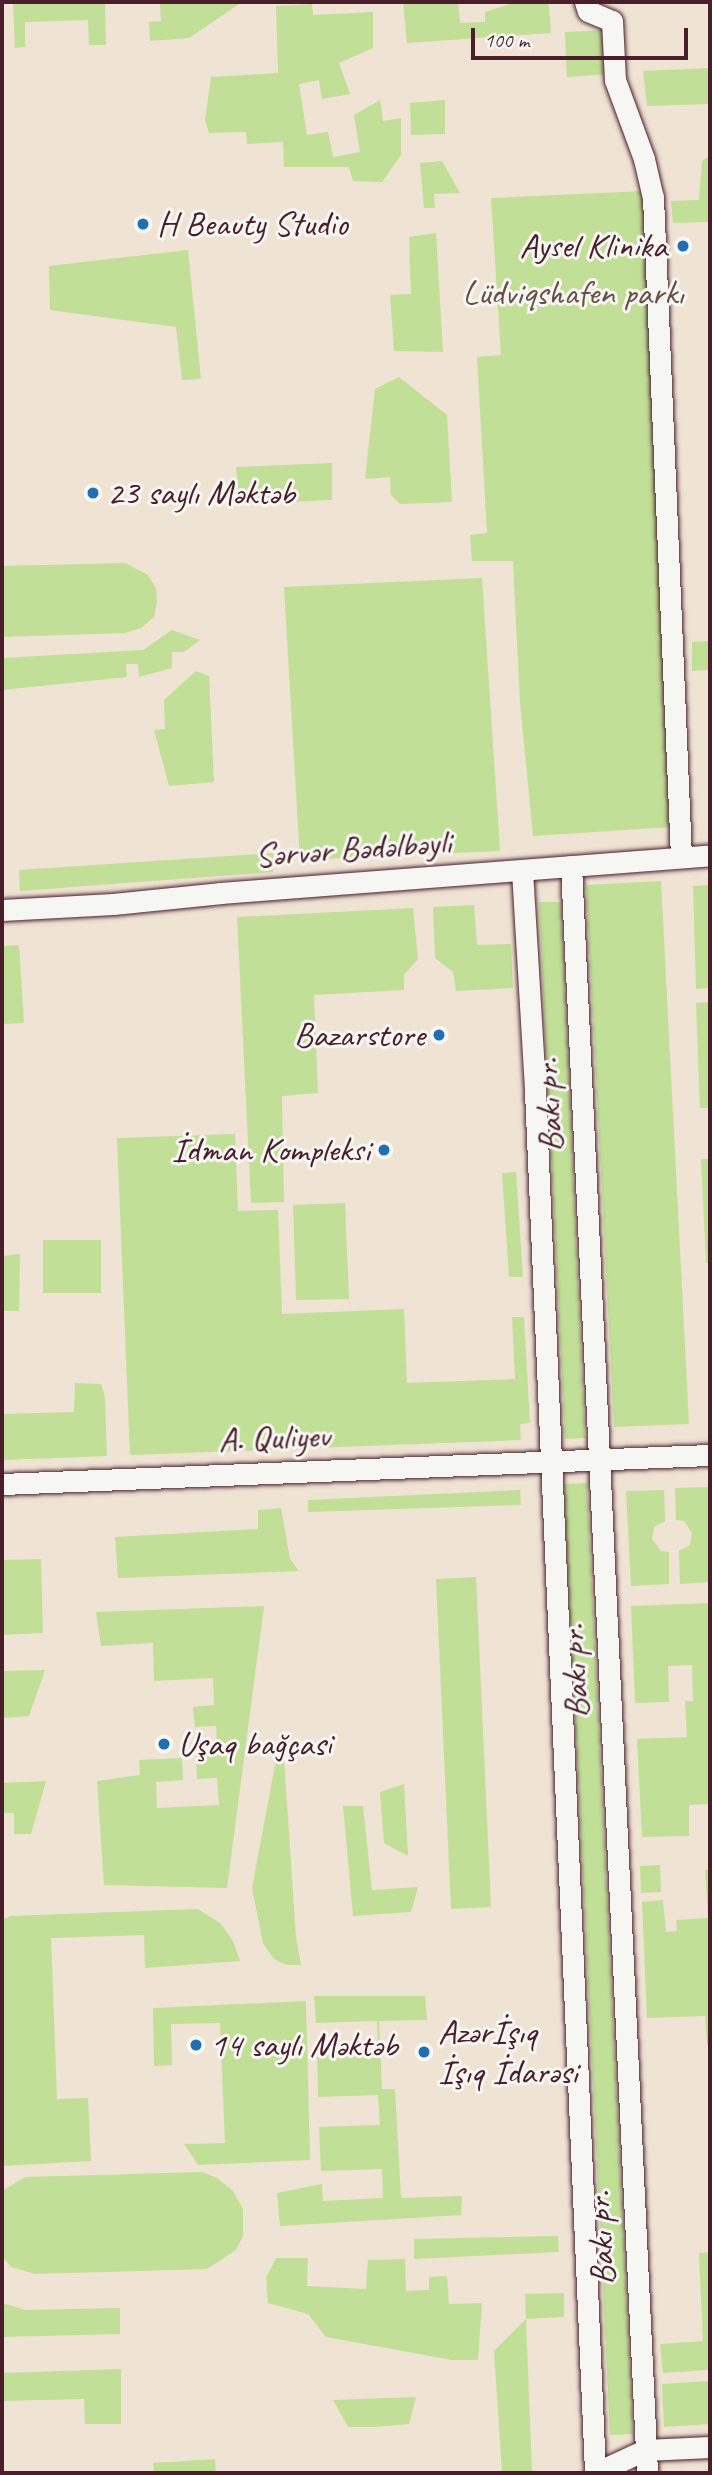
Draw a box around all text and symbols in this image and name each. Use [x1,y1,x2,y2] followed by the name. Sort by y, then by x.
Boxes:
[474,14,691,58] scale bar
[484,27,529,53] text: 100 m
[157,203,349,245] place label: H Beauty Studio
[135,216,151,232] marker: H Beauty Studio
[520,225,667,267] place label: Aysel Klinika
[673,236,693,256] marker: Aysel Klinika
[462,272,684,314] park label: Lüdviqshafen parkı
[107,472,295,514] place label: 23 saylı Məktəb
[85,485,101,501] marker: 23 saylı Məktəb
[253,821,453,877] street label: Sərvər Bədəlbəyli
[294,1014,425,1056] place label: Bazarstore
[431,1027,447,1043] marker: Bazarstore
[526,1057,572,1153] street label: Bakı pr.
[172,1129,370,1171] place label: İdman Kompleksi
[376,1142,392,1158] marker: İdman Kompleksi
[218,1415,330,1461] street label: A. Quliyev
[552,1623,598,1719] street label: Bakı pr.
[178,1723,333,1765] place label: Uşaq bağçasi
[156,1736,172,1752] marker: Uşaq bağçasi
[438,2011,578,2093] place label: Azərİşıq İşıq İdarəsi
[210,2024,398,2066] place label: 14 saylı Məktəb
[188,2037,204,2053] marker: 14 saylı Məktəb
[416,2044,432,2060] marker: Azərİşıq İşıq İdarəsi
[578,2190,624,2286] street label: Bakı pr.

